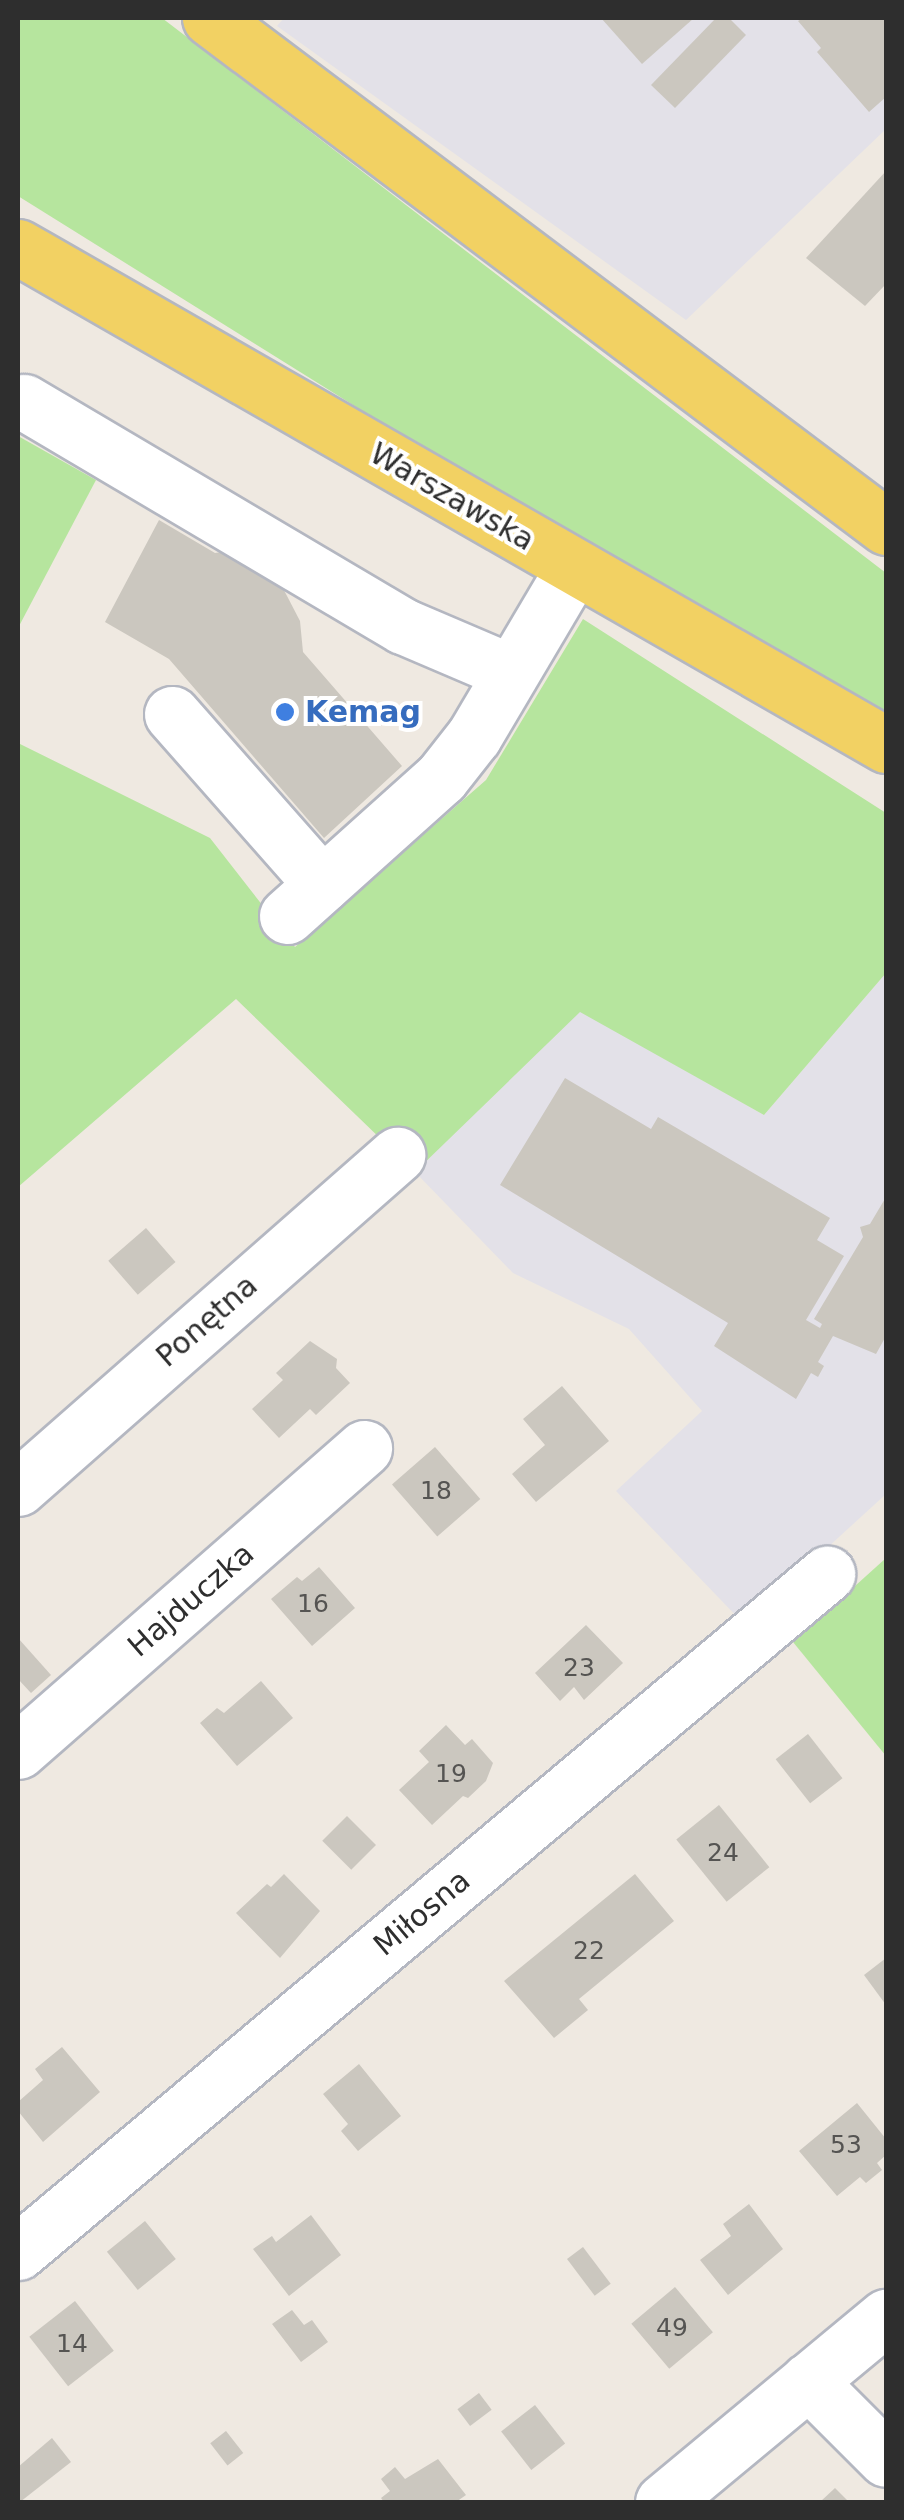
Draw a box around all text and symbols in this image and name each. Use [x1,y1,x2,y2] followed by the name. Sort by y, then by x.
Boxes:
[363,436,541,558] street label: Warszawska
[305,694,421,730] place label: Kemag
[274,701,296,723] marker: Kemag
[149,1267,265,1375] street label: Ponętna
[420,1476,452,1506] house number: 18
[121,1536,261,1664] street label: Hajduczka
[297,1589,329,1619] house number: 16
[563,1653,595,1683] house number: 23
[435,1759,467,1789] house number: 19
[707,1838,739,1868] house number: 24
[367,1863,477,1963] street label: Miłosna
[573,1936,605,1966] house number: 22
[830,2130,862,2160] house number: 53
[656,2313,688,2343] house number: 49
[56,2329,88,2359] house number: 14

